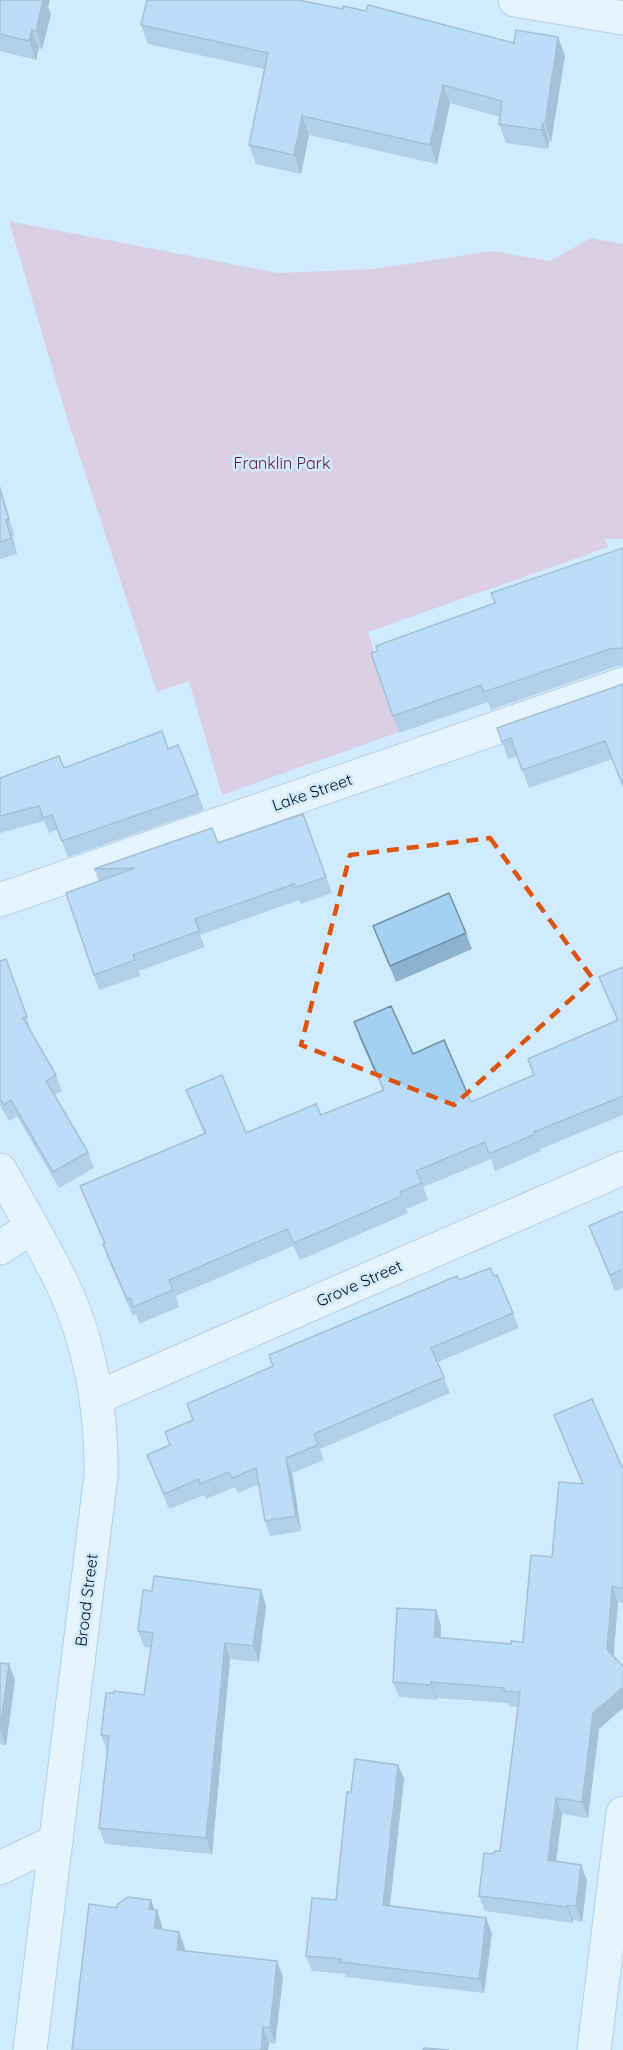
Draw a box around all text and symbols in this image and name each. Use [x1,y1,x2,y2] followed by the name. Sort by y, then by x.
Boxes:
[234,453,330,473] park label: Franklin Park
[269,769,355,815] street label: Lake Street
[313,1255,405,1311] street label: Grove Street
[70,1552,102,1648] street label: Broad Street

